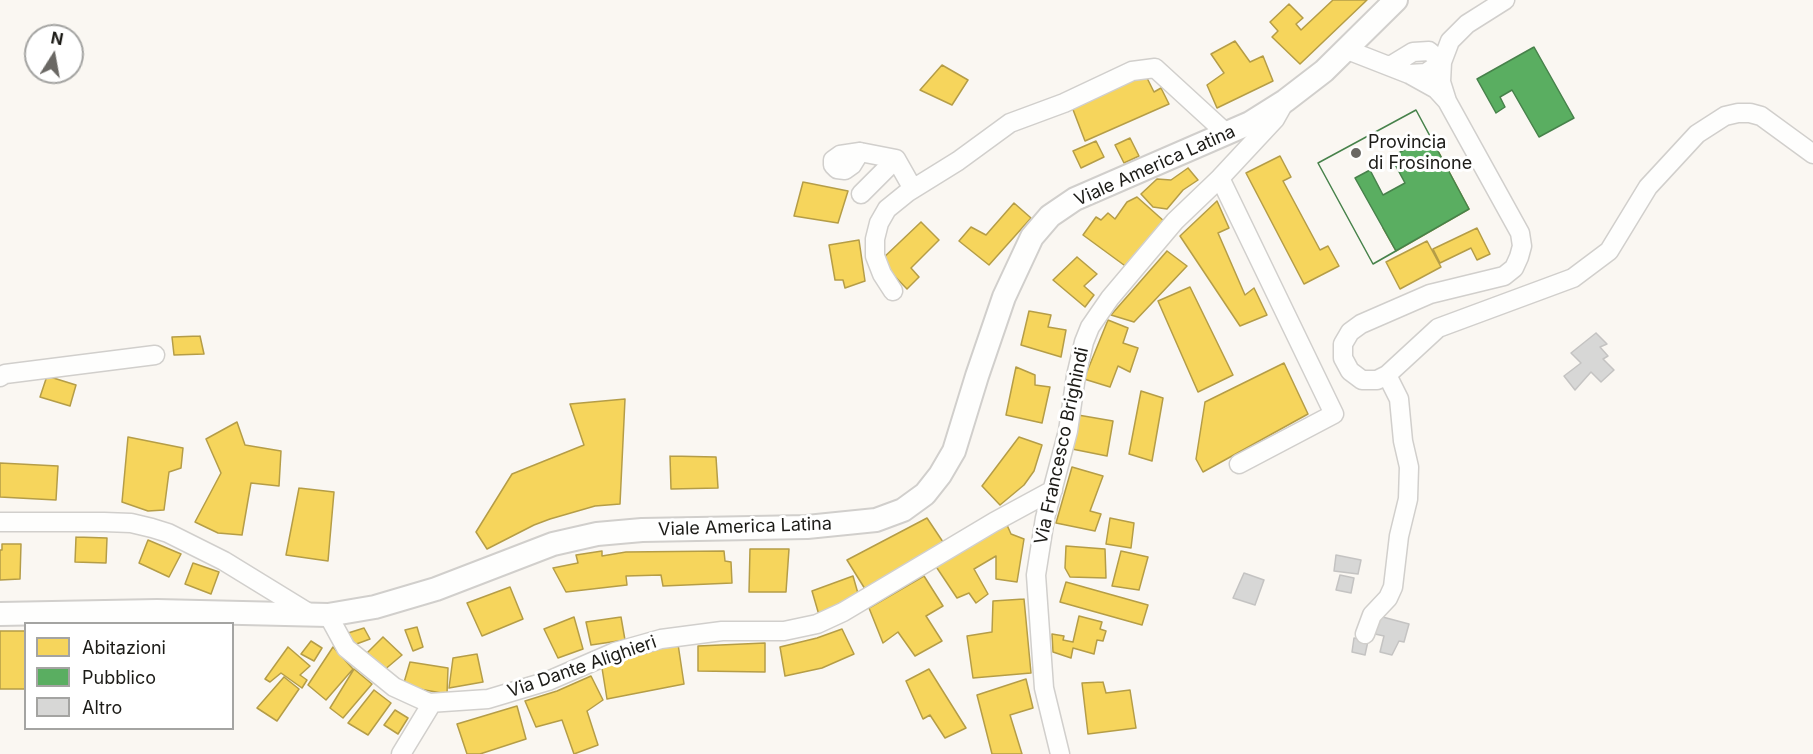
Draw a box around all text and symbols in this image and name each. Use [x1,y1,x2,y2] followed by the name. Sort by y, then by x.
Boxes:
[24,24,84,84] north arrow
[49,27,65,49] text: N
[1071,121,1239,211] street label: Viale America Latina
[1368,132,1472,174] place label: Provincia di Frosinone
[1349,146,1363,160] marker: Provincia di Frosinone
[1031,345,1093,547] street label: Via Francesco Brighindi
[658,513,832,541] street label: Viale America Latina
[24,622,234,730] legend
[505,631,659,703] street label: Via Dante Alighieri
[82,637,166,658] text: Abitazioni
[82,667,156,688] text: Pubblico
[82,697,122,718] text: Altro

